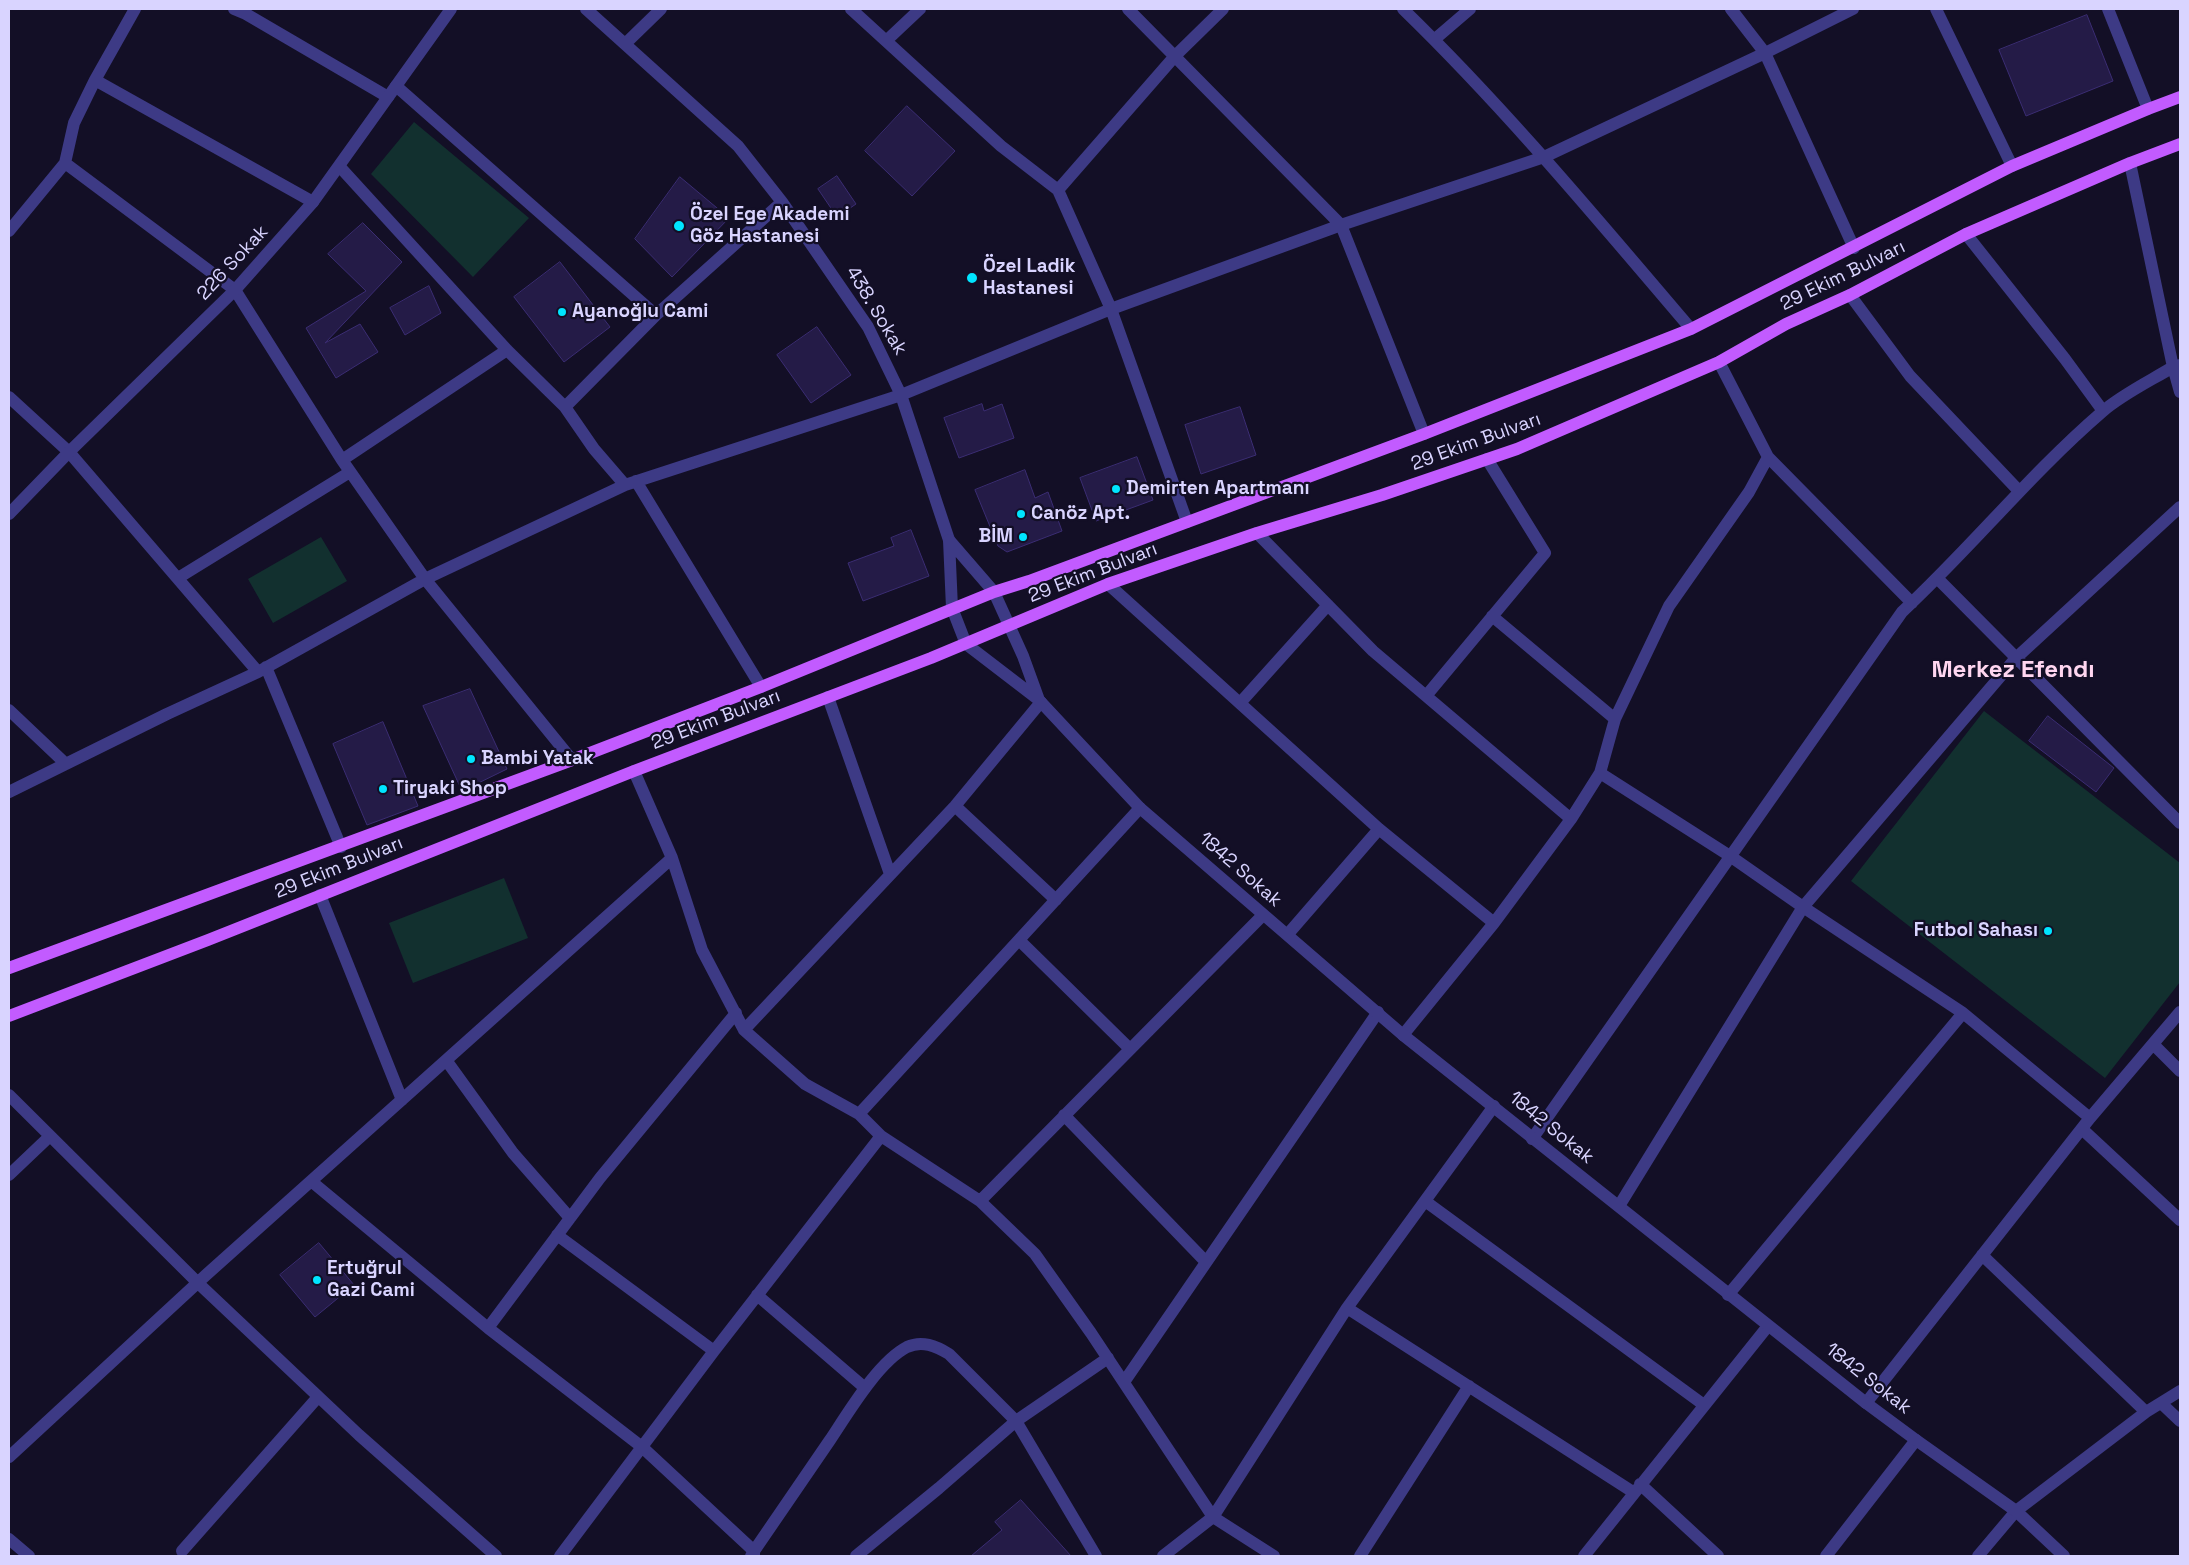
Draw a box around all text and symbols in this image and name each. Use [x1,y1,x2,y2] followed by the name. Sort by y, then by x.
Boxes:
[690,204,850,248] place label: Özel Ege Akademi Göz Hastanesi
[672,219,686,233] marker: Özel Ege Akademi Göz Hastanesi
[193,221,273,305] street label: 226 Sokak
[1777,236,1909,316] street label: 29 Ekim Bulvarı
[983,256,1075,300] place label: Özel Ladik Hastanesi
[841,263,911,359] street label: 438. Sokak
[965,271,979,285] marker: Özel Ladik Hastanesi
[572,301,708,323] place label: Ayanoğlu Cami
[556,306,568,318] marker: Ayanoğlu Cami
[1408,408,1544,476] street label: 29 Ekim Bulvarı
[1126,478,1310,500] place label: Demirten Apartmanı
[1110,483,1122,495] marker: Demirten Apartmanı
[1031,503,1130,525] place label: Canöz Apt.
[1015,508,1027,520] marker: Canöz Apt.
[979,526,1013,548] place label: BİM
[1017,531,1029,543] marker: BİM
[1025,538,1161,608] street label: 29 Ekim Bulvarı
[1931,656,2095,684] district label: Merkez Efendı
[648,685,784,755] street label: 29 Ekim Bulvarı
[481,748,594,770] place label: Bambi Yatak
[465,753,477,765] marker: Bambi Yatak
[393,778,507,800] place label: Tiryaki Shop
[377,783,389,795] marker: Tiryaki Shop
[1194,828,1286,912] street label: 1842 Sokak
[272,832,406,904] street label: 29 Ekim Bulvarı
[1914,920,2038,942] place label: Futbol Sahası
[2042,925,2054,937] marker: Futbol Sahası
[1504,1087,1598,1169] street label: 1842 Sokak
[327,1258,415,1302] place label: Ertuğrul Gazi Cami
[311,1274,323,1286] marker: Ertuğrul Gazi Cami
[1821,1338,1915,1420] street label: 1842 Sokak

